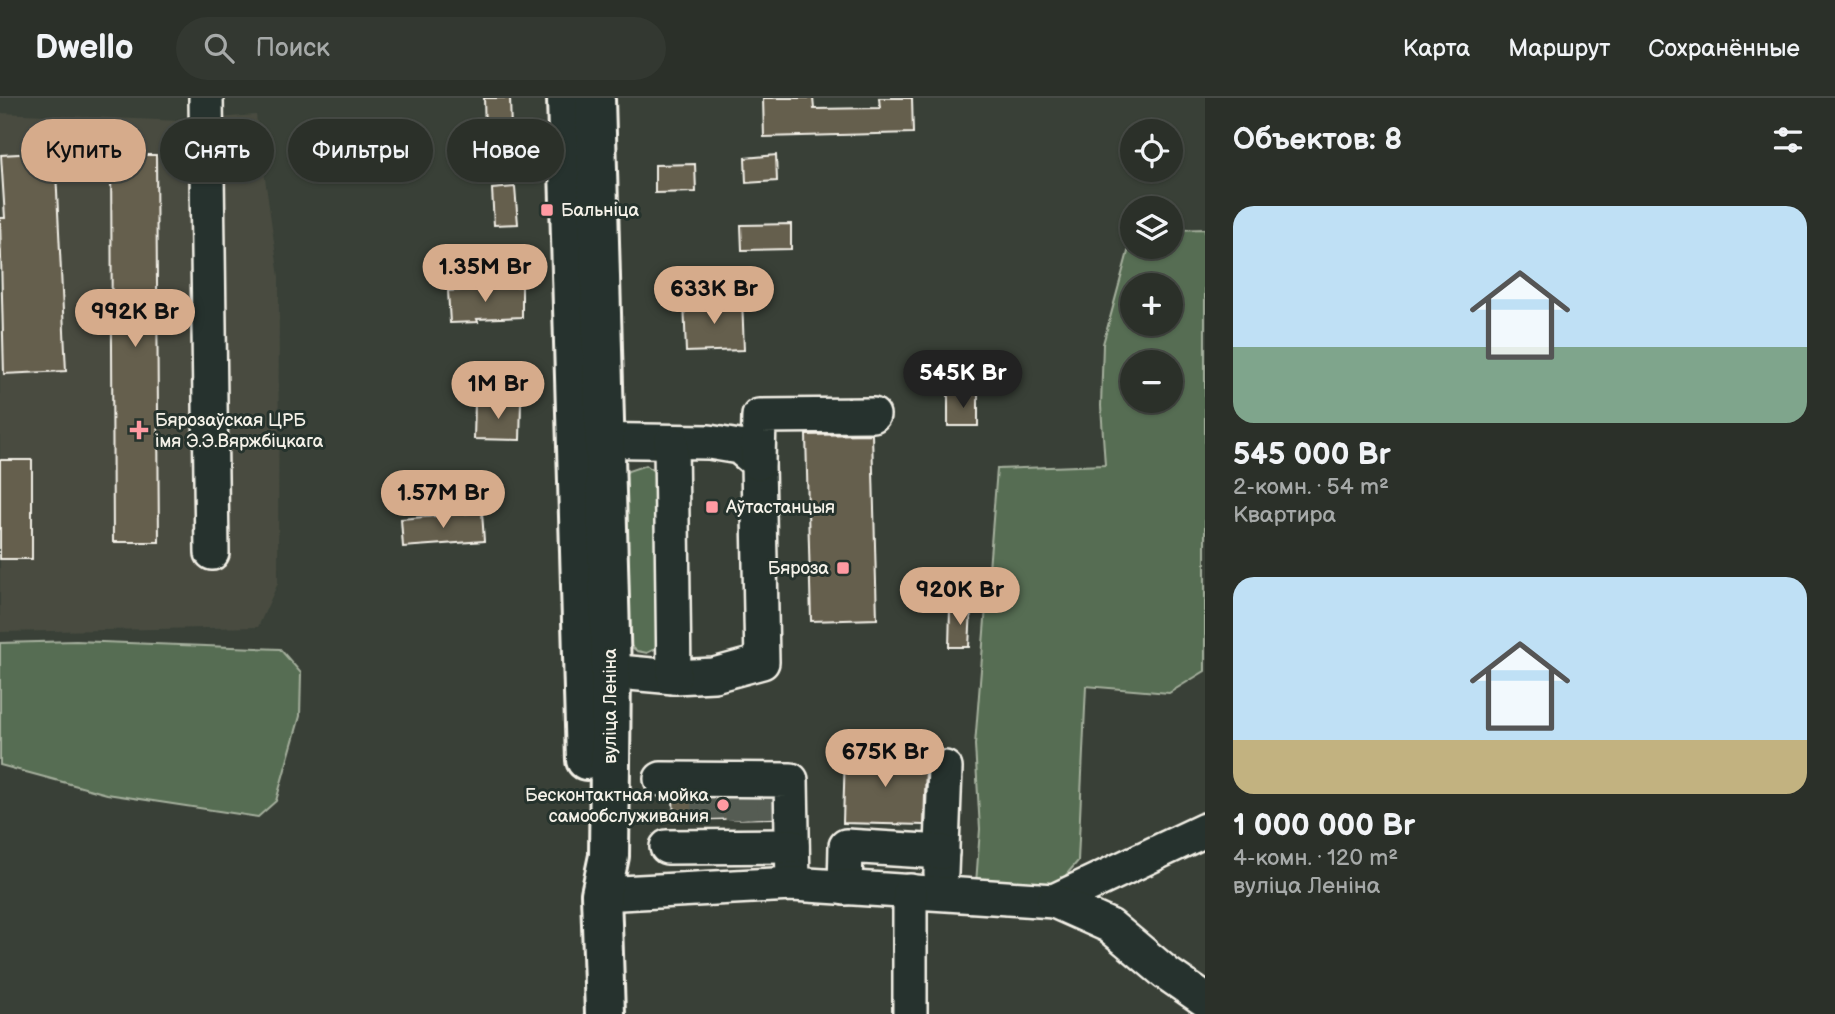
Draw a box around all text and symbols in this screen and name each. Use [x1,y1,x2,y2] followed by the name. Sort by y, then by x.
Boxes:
[176,17,666,80] search box
[35,28,134,68] text: Dwello
[200,29,238,67] icon: search
[256,33,330,64] text: Поиск
[1403,34,1470,63] text: Карта
[1508,34,1610,63] text: Маршрут
[1648,34,1800,63] text: Сохранённые
[21,119,146,182] chip: Купить
[160,119,274,182] chip: Снять
[288,119,433,182] chip: Фильтры
[447,119,564,182] chip: Новое
[1120,119,1183,413] map controls
[1120,119,1183,182] button: locate
[1769,121,1807,159] icon: filters
[1233,122,1402,158] text: Объектов: 8
[1120,196,1183,259] button: layers
[561,200,639,221] place label: Бальніца
[539,202,555,218] marker: Бальніца
[413,244,557,304] pin: 1.35M Br
[1457,252,1583,378] icon: home
[439,253,531,281] text: 1.35M Br
[649,266,779,326] pin: 633K Br
[1120,273,1183,336] button: +
[670,275,758,303] text: 633K Br
[70,289,200,349] pin: 992K Br
[91,298,179,326] text: 992K Br
[898,350,1028,410] pin: 545K Br
[1120,350,1183,413] button: −
[919,359,1007,387] text: 545K Br
[449,362,547,421] pin: 1M Br
[467,370,529,398] text: 1M Br
[155,410,324,452] place label: Бярозаўская ЦРБ імя Э.Э.Вяржбіцкага
[129,420,149,440] marker: Бярозаўская ЦРБ імя Э.Э.Вяржбіцкага
[1233,437,1391,473] text: 545 000 Br
[371,470,515,530] pin: 1.57M Br
[1233,473,1389,501] text: 2-комн. · 54 m²
[397,479,489,507] text: 1.57M Br
[725,497,835,518] place label: Аўтастанцыя
[704,499,720,515] marker: Аўтастанцыя
[1233,501,1336,529] text: Квартира
[768,558,829,579] place label: Бяроза
[835,560,851,576] marker: Бяроза
[895,568,1025,627] pin: 920K Br
[916,576,1004,604] text: 920K Br
[1457,623,1583,749] icon: home
[600,648,621,764] street label: вуліца Леніна
[820,730,950,789] pin: 675K Br
[841,738,929,766] text: 675K Br
[525,785,709,827] place label: Бесконтактная мойка самообслуживания
[715,797,731,813] marker: Бесконтактная мойка самообслуживания
[1233,808,1415,844] text: 1 000 000 Br
[1233,844,1398,872] text: 4-комн. · 120 m²
[1233,872,1380,900] text: вуліца Леніна

